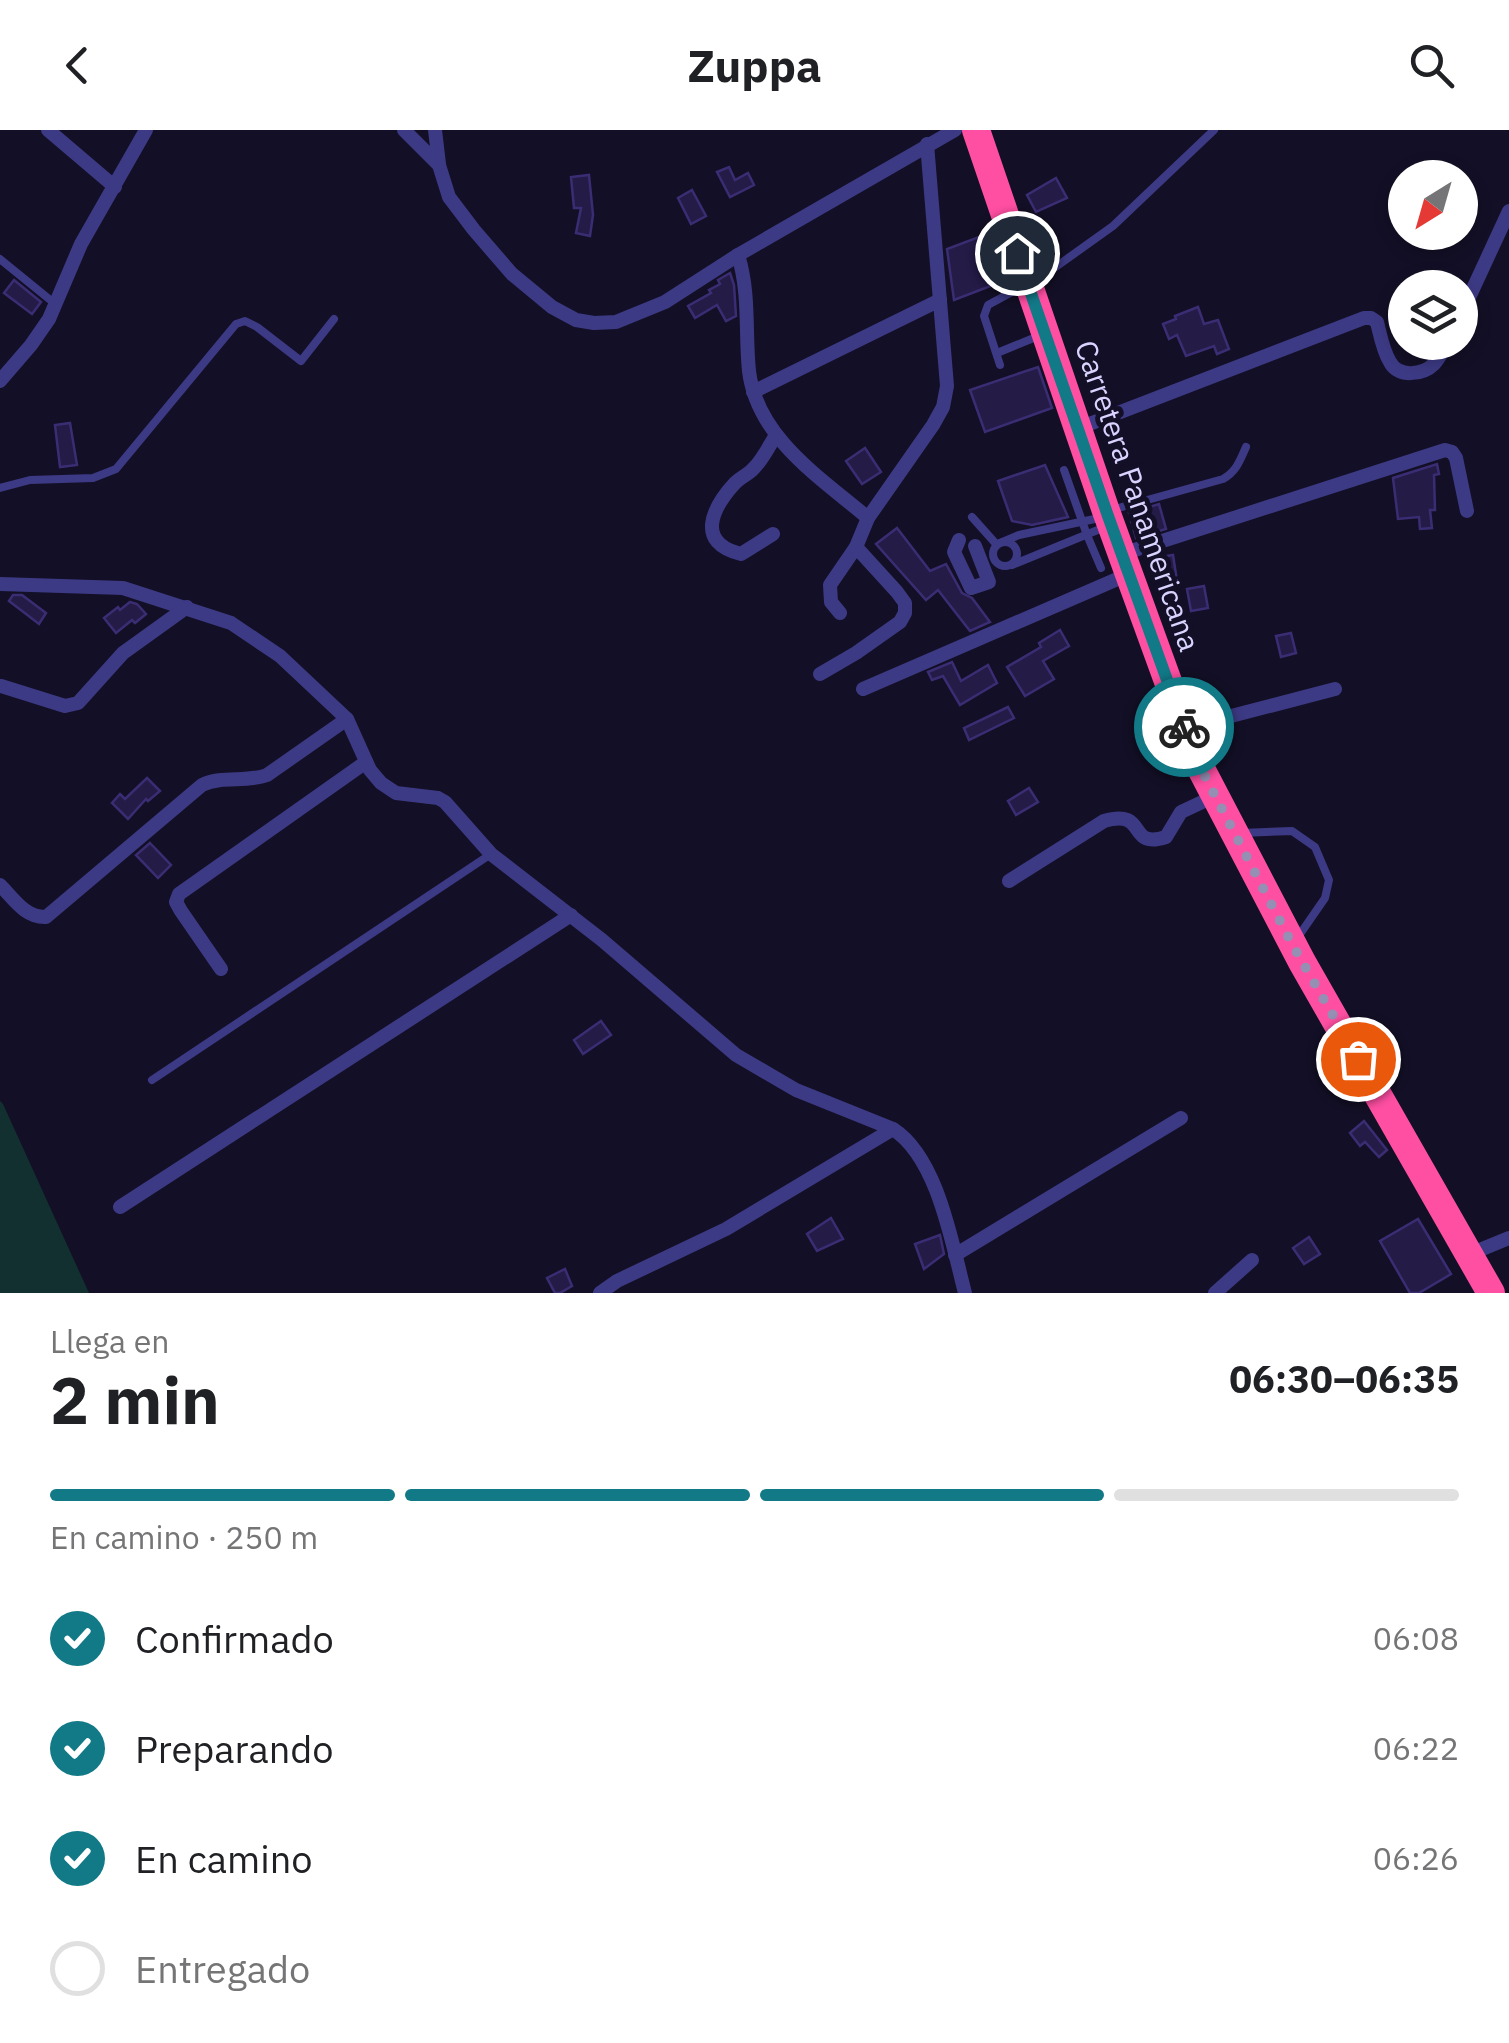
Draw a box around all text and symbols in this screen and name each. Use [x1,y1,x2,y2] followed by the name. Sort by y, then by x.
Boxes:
[687,36,822,94] text: Zuppa
[50,38,105,93] icon: back
[1404,38,1459,93] icon: search
[1388,160,1478,250] north arrow
[1388,160,1478,360] map controls
[975,211,1060,296] pin
[990,226,1045,281] icon: home
[1388,270,1478,360] button: layers
[1067,335,1210,656] street label: Carretera Panamericana
[1134,677,1234,777] courier
[1157,700,1212,755] icon: bike
[1316,1017,1401,1102] pin
[1331,1032,1386,1087] icon: bag
[50,1320,170,1362] text: Llega en
[1229,1354,1459,1403] text: 06:30–06:35
[50,1357,220,1442] text: 2 min
[50,1516,318,1558] text: En camino · 250 m
[50,1611,105,1666] icon: check
[135,1614,334,1663] text: Confirmado
[1373,1617,1459,1659] text: 06:08
[50,1721,105,1776] icon: check
[135,1724,334,1773] text: Preparando
[1373,1727,1459,1769] text: 06:22
[50,1831,105,1886] icon: check
[135,1834,313,1883] text: En camino
[1373,1837,1459,1879] text: 06:26
[135,1944,310,1993] text: Entregado

